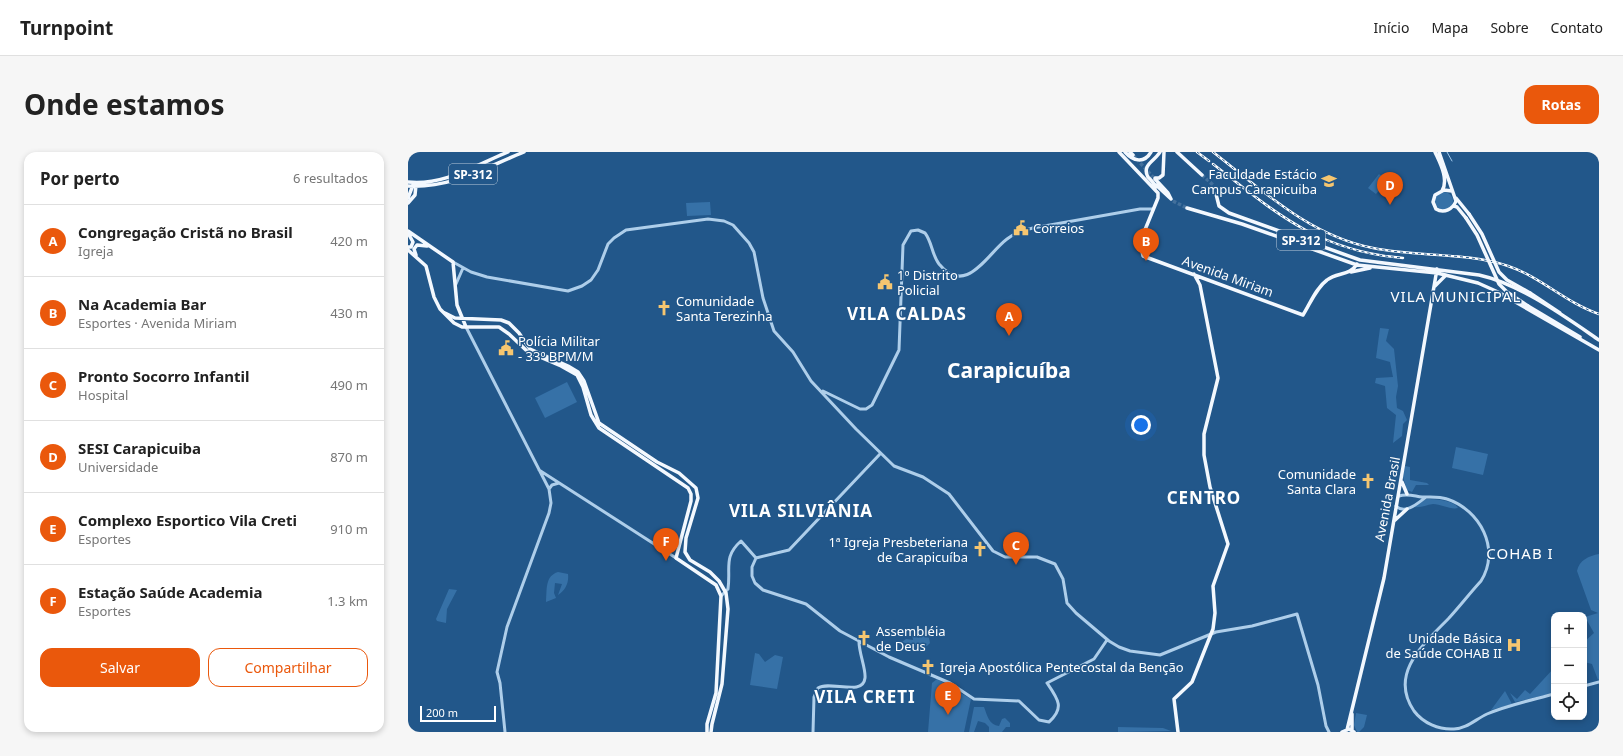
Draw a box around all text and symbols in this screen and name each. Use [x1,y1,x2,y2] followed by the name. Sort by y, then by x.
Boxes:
[20,15,113,41] text: Turnpoint
[1374,18,1409,37] text: Início
[1431,18,1468,37] text: Mapa
[1490,18,1529,37] text: Sobre
[1551,18,1603,37] text: Contato
[24,85,225,123] text: Onde estamos
[1524,85,1599,124] button: Rotas
[449,164,497,184] road number: SP-312
[1192,165,1317,198] place label: Faculdade Estácio Campus Carapicuiba
[40,167,120,190] text: Por perto
[293,169,368,187] text: 6 resultados
[1320,172,1338,190] school or university icon: Faculdade Estácio Campus Carapicuiba
[1377,172,1403,205] pin: D
[1012,219,1030,237] public building icon: Correios
[1033,219,1084,237] place label: Correios
[78,222,293,242] text: Congregação Cristã no Brasil
[1133,228,1159,261] pin: B
[1277,230,1325,250] road number: SP-312
[49,232,58,250] text: A
[330,232,368,250] text: 420 m
[78,242,114,260] text: Igreja
[1180,251,1276,301] street label: Avenida Miriam
[897,266,958,299] place label: 1º Distrito Policial
[876,273,894,291] public building icon: 1º Distrito Policial
[1391,286,1521,306] district label: VILA MUNICIPAL
[676,292,773,325] place label: Comunidade Santa Terezinha
[78,294,206,314] text: Na Academia Bar
[655,299,673,317] church icon: Comunidade Santa Terezinha
[847,302,967,325] district label: VILA CALDAS
[996,303,1022,336] pin: A
[49,304,57,322] text: B
[330,304,368,322] text: 430 m
[78,314,237,332] text: Esportes · Avenida Miriam
[518,332,601,365] place label: Polícia Militar - 33º BPM/M
[497,339,515,357] public building icon: Polícia Militar - 33º BPM/M
[947,356,1071,384] district label: Carapicuíba
[78,366,249,386] text: Pronto Socorro Infantil
[49,376,57,394] text: C
[330,376,368,394] text: 490 m
[78,386,128,404] text: Hospital
[1131,415,1151,435] your location
[78,438,201,458] text: SESI Carapicuiba
[48,448,58,466] text: D
[330,448,368,466] text: 870 m
[1370,455,1404,543] street label: Avenida Brasil
[78,458,158,476] text: Universidade
[1278,465,1356,498] place label: Comunidade Santa Clara
[1359,472,1377,490] church icon: Comunidade Santa Clara
[1167,486,1241,509] district label: CENTRO
[729,499,873,522] district label: VILA SILVIÂNIA
[78,510,297,530] text: Complexo Esportico Vila Creti
[49,520,57,538] text: E
[330,520,368,538] text: 910 m
[653,528,679,561] pin: F
[78,530,131,548] text: Esportes
[1003,532,1029,565] pin: C
[828,533,968,566] place label: 1ª Igreja Presbeteriana de Carapicuíba
[971,540,989,558] church icon: 1ª Igreja Presbeteriana de Carapicuíba
[1486,543,1554,563] district label: COHAB I
[78,582,262,602] text: Estação Saúde Academia
[49,592,57,610] text: F
[327,592,368,610] text: 1.3 km
[78,602,131,620] text: Esportes
[1551,612,1587,720] map controls
[1551,612,1587,648] button: +
[876,622,946,655] place label: Assembléia de Deus
[855,629,873,647] church icon: Assembléia de Deus
[1385,629,1502,662] place label: Unidade Básica de Saúde COHAB II
[1505,636,1523,654] hospital icon: Unidade Básica de Saúde COHAB II
[40,648,200,687] button: Salvar
[208,648,368,687] button: Compartilhar
[1551,648,1587,684] button: −
[919,658,937,676] church icon: Igreja Apostólica Pentecostal da Benção
[940,658,1184,676] place label: Igreja Apostólica Pentecostal da Benção
[935,682,961,715] pin: E
[1551,684,1587,720] button: locate
[814,685,916,708] district label: VILA CRETI
[420,704,496,723] scale bar
[426,705,458,720] text: 200 m

